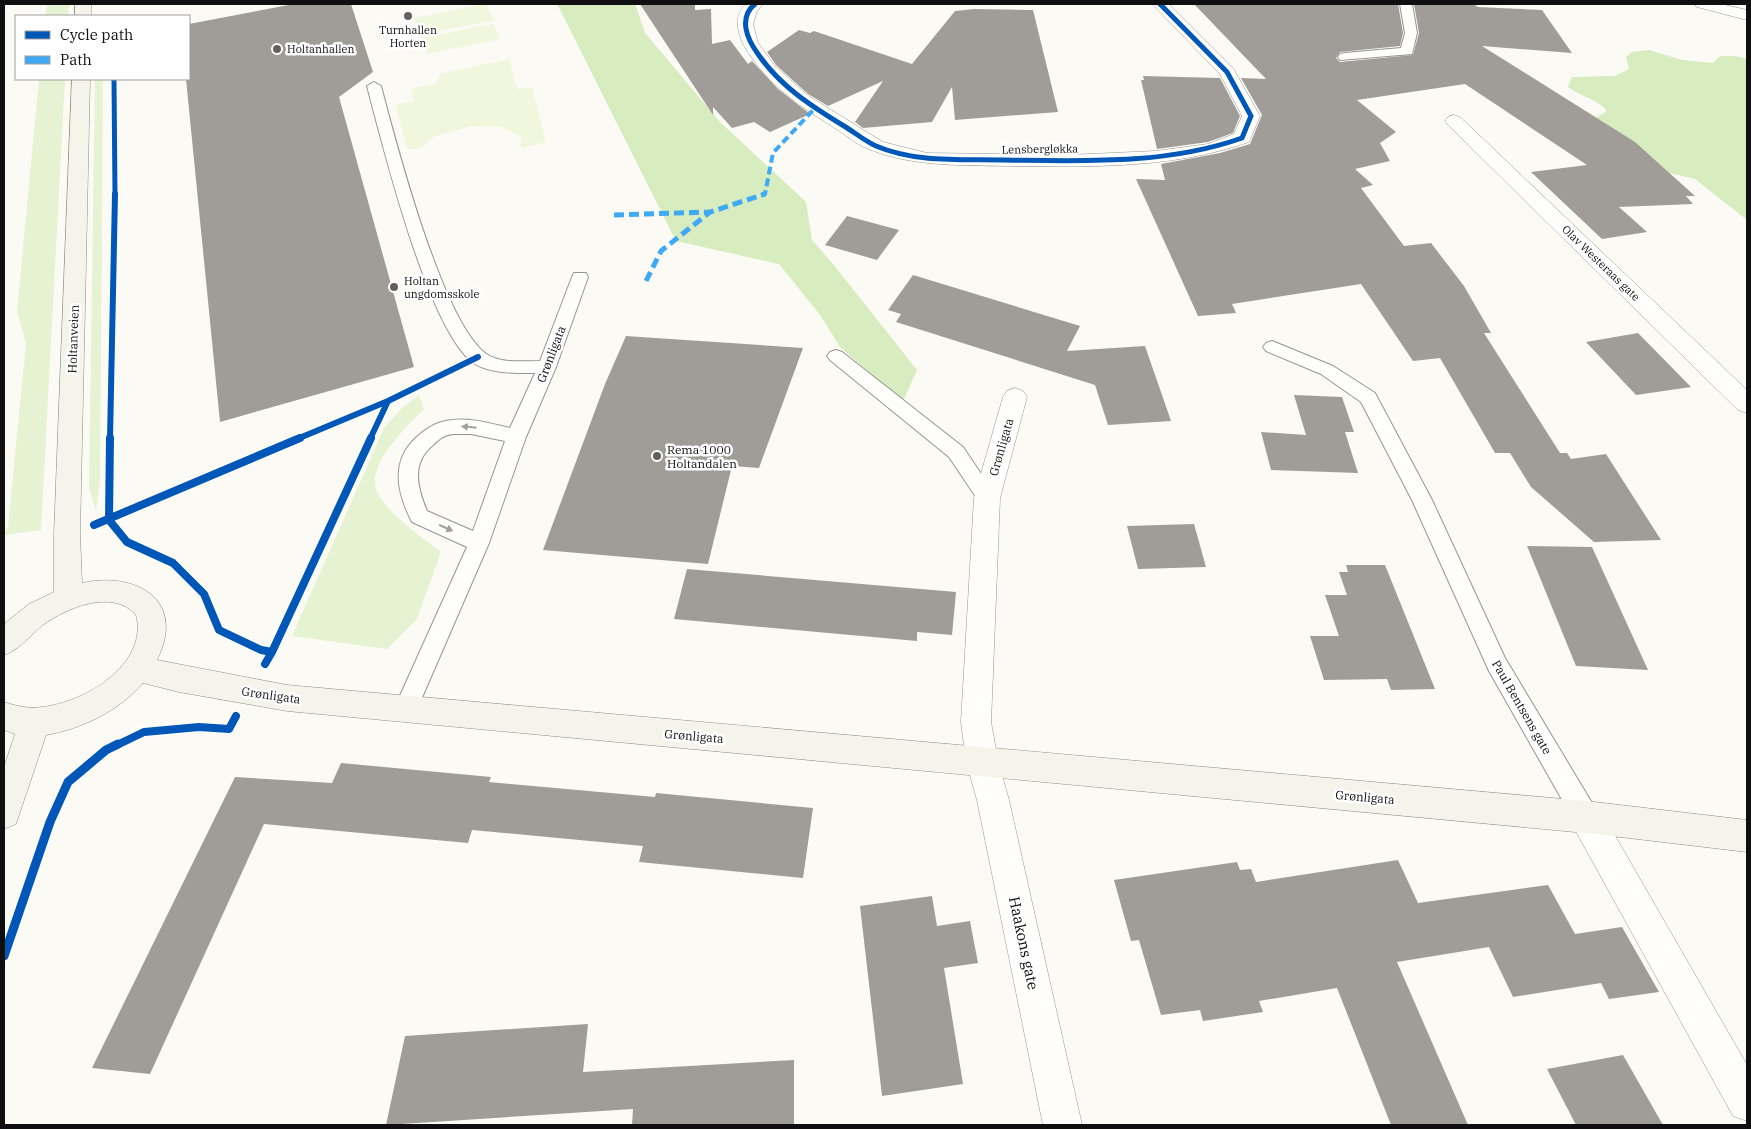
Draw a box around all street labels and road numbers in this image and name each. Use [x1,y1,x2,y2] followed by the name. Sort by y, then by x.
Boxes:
[1002,141,1078,157] street label: Lensbergløkka
[1559,222,1643,304] street label: Olav Westeraas gate
[64,304,82,374] street label: Holtanveien
[533,323,569,384] street label: Grønligata
[986,416,1017,478] street label: Grønligata
[1489,657,1555,757] street label: Paul Bentsens gate
[240,683,302,707] street label: Grønligata
[664,726,725,746] street label: Grønligata
[1335,787,1396,807] street label: Grønligata
[1005,895,1043,991] street label: Haakons gate

